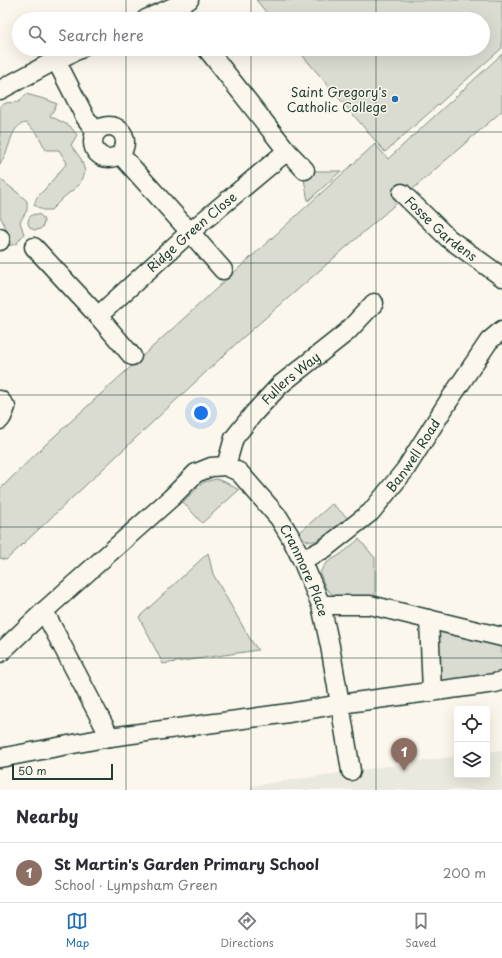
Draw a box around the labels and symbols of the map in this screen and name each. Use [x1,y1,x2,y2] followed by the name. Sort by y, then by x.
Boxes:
[287,82,387,116] place label: Saint Gregory's Catholic College
[390,94,400,104] marker: Saint Gregory's Catholic College
[142,187,240,276] street label: Ridge Green Close
[401,191,481,265] street label: Fosse Gardens
[257,347,324,408] street label: Fullers Way
[191,403,211,423] your location
[381,415,444,496] street label: Banwell Road
[276,520,333,618] street label: Cranmore Place
[391,738,417,771] pin: 1
[12,762,113,781] scale bar

